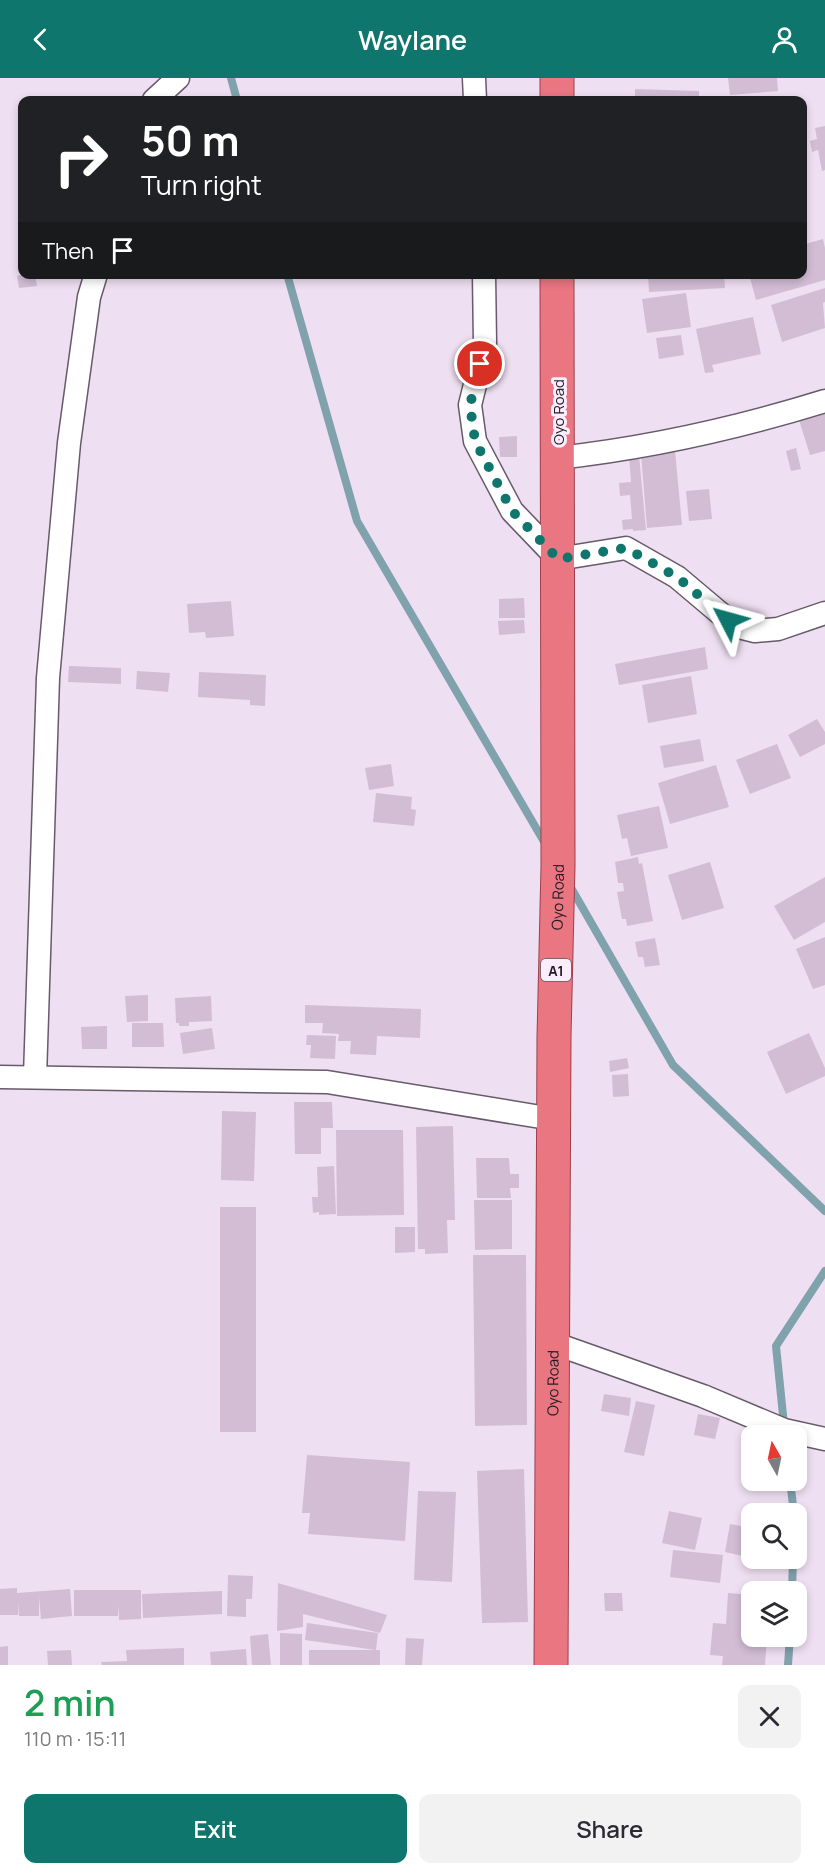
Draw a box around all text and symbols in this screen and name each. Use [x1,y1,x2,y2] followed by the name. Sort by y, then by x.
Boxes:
[358,21,467,58] text: Waylane
[24,23,57,56] icon: back
[768,23,801,56] icon: person
[141,111,239,169] text: 50 m
[42,120,120,198] icon: right
[141,166,262,203] text: Turn right
[106,234,139,267] icon: arrive
[42,236,94,266] text: Then
[454,338,505,389] pin
[463,347,496,380] icon: arrive
[548,379,569,445] street label: Oyo Road
[696,588,760,652] position arrow
[546,864,569,930] street label: Oyo Road
[541,959,571,981] road number: A1
[542,1350,563,1416] street label: Oyo Road
[741,1425,807,1491] north arrow
[741,1425,807,1647] map controls
[741,1503,807,1569] button: search
[741,1581,807,1647] button: layers
[24,1678,116,1727] text: 2 min
[738,1685,801,1748] button: close
[24,1725,126,1752] text: 110 m · 15:11
[24,1794,407,1863] button: Exit
[419,1794,801,1863] button: Share

